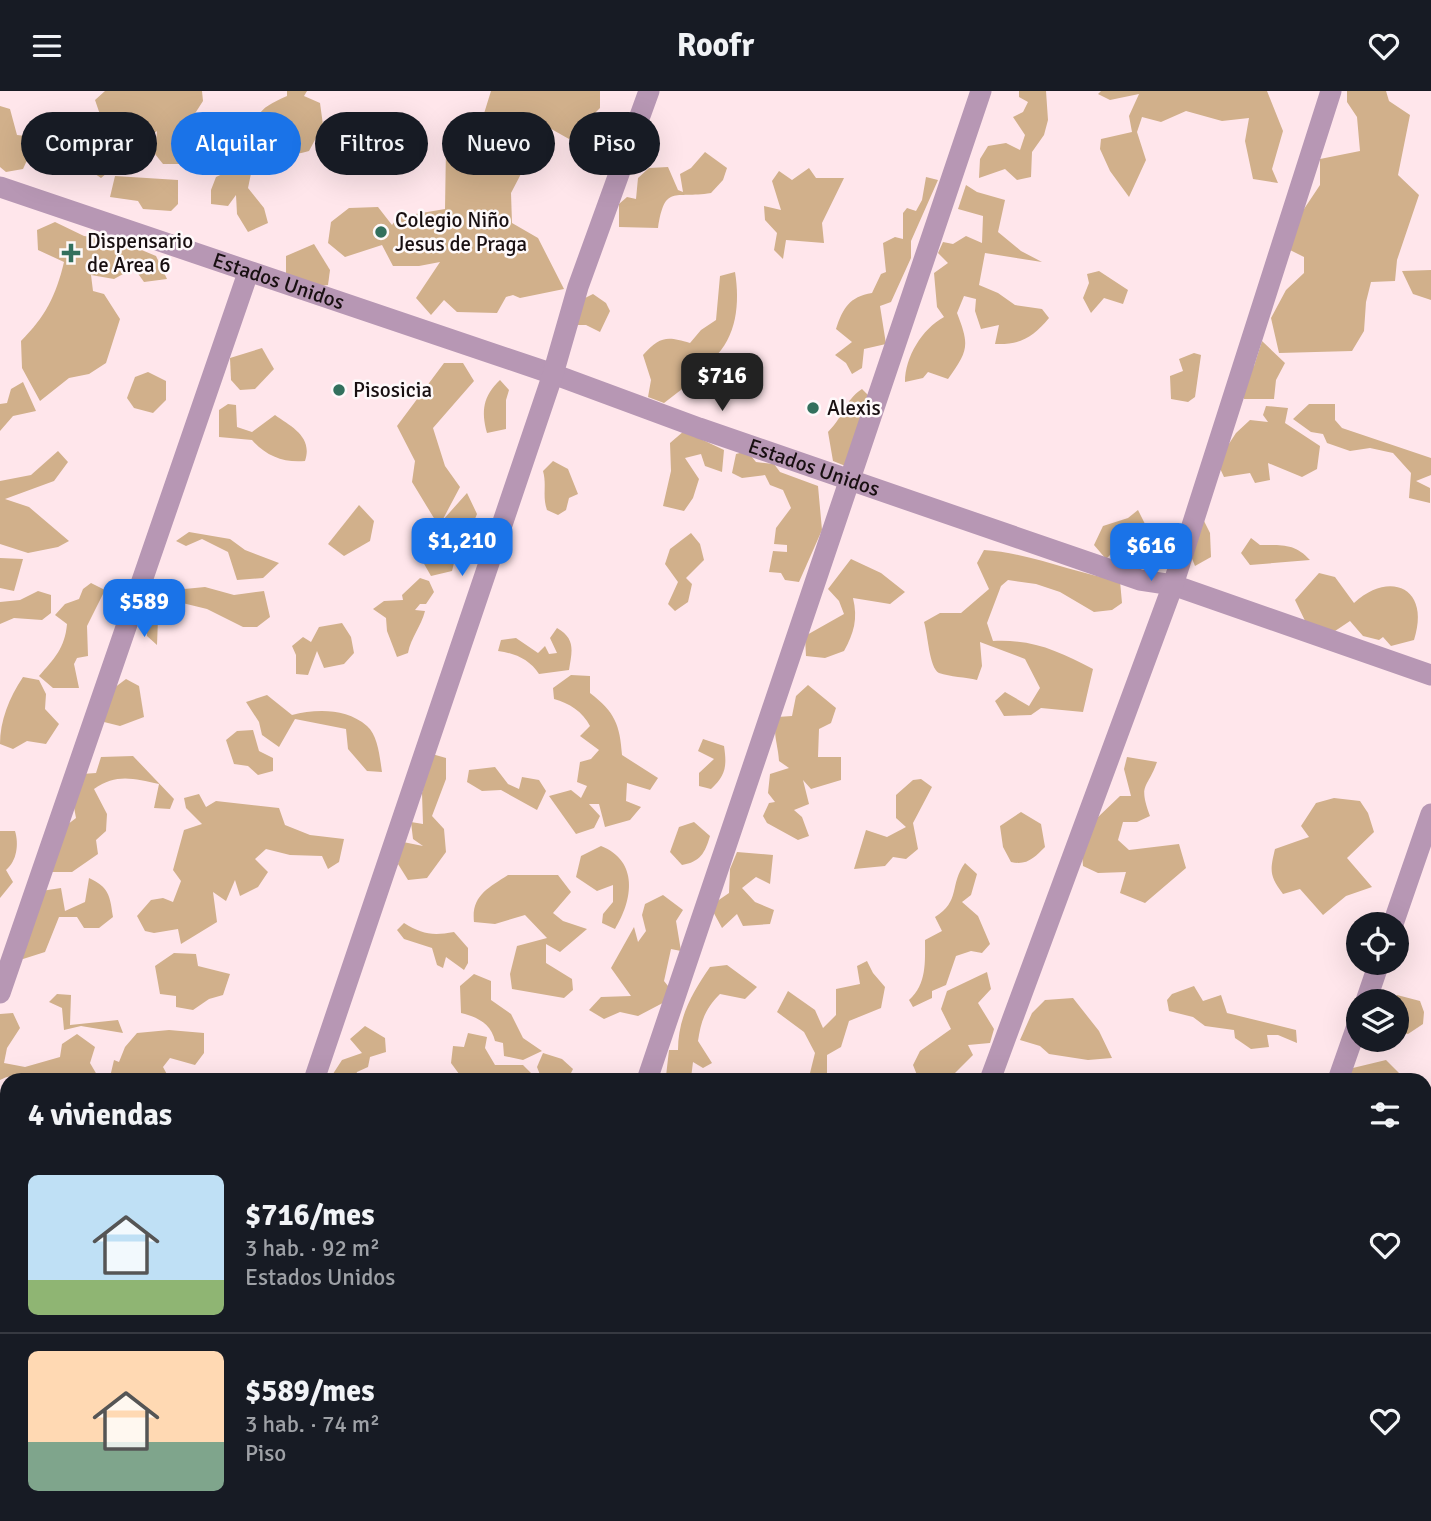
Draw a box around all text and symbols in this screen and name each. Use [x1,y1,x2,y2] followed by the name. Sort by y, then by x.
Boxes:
[677,26,754,65] text: Roofr
[28,27,66,65] icon: menu
[1365,27,1403,65] icon: heart
[21,112,157,175] chip: Comprar
[171,112,301,175] chip: Alquilar
[315,112,428,175] chip: Filtros
[442,112,555,175] chip: Nuevo
[569,112,660,175] chip: Piso
[395,207,527,257] place label: Colegio Niño Jesus de Praga
[373,224,389,240] marker: Colegio Niño Jesus de Praga
[87,228,193,278] place label: Dispensario de Area 6
[61,243,81,263] marker: Dispensario de Area 6
[209,247,348,315] street label: Estados Unidos
[681,353,763,413] pin: $716
[697,361,747,390] text: $716
[353,377,432,403] place label: Pisosicia
[331,382,347,398] marker: Pisosicia
[827,395,881,421] place label: Alexis
[805,400,821,416] marker: Alexis
[745,433,883,502] street label: Estados Unidos
[405,519,519,578] pin: $1,210
[1110,524,1192,583] pin: $616
[428,526,496,555] text: $1,210
[1126,531,1176,560] text: $616
[103,580,185,639] pin: $589
[119,587,169,616] text: $589
[1346,912,1409,1052] map controls
[1346,912,1409,975] button: locate
[1346,989,1409,1052] button: layers
[1366,1096,1404,1134] icon: filters
[28,1097,172,1134] text: 4 viviendas
[245,1197,374,1234] text: $716/mes
[84,1203,168,1287] icon: home
[1366,1226,1404,1264] icon: heart
[245,1234,380,1263] text: 3 hab. · 92 m²
[245,1263,395,1292] text: Estados Unidos
[245,1373,374,1410] text: $589/mes
[84,1379,168,1463] icon: home
[1366,1402,1404,1440] icon: heart
[245,1410,380,1439] text: 3 hab. · 74 m²
[245,1439,286,1468] text: Piso

